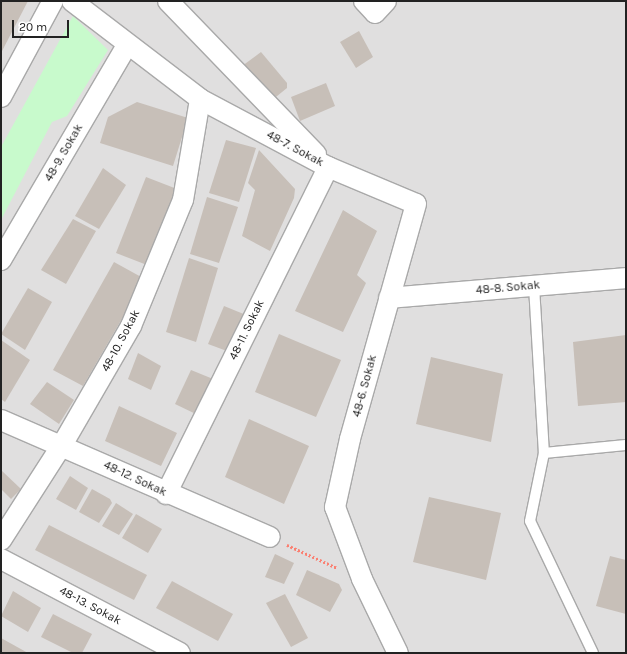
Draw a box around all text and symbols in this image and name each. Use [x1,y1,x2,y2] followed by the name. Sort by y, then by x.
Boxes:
[14,12,71,38] scale bar
[19,20,47,34] text: 20 m
[42,122,86,184] street label: 48-9. Sokak
[264,128,326,170] street label: 48-7. Sokak
[475,278,541,298] street label: 48-8. Sokak
[226,298,268,362] street label: 48-11. Sokak
[99,307,143,375] street label: 48-10. Sokak
[350,353,380,419] street label: 48-6. Sokak
[101,458,169,500] street label: 48-12. Sokak
[56,584,124,628] street label: 48-13. Sokak

